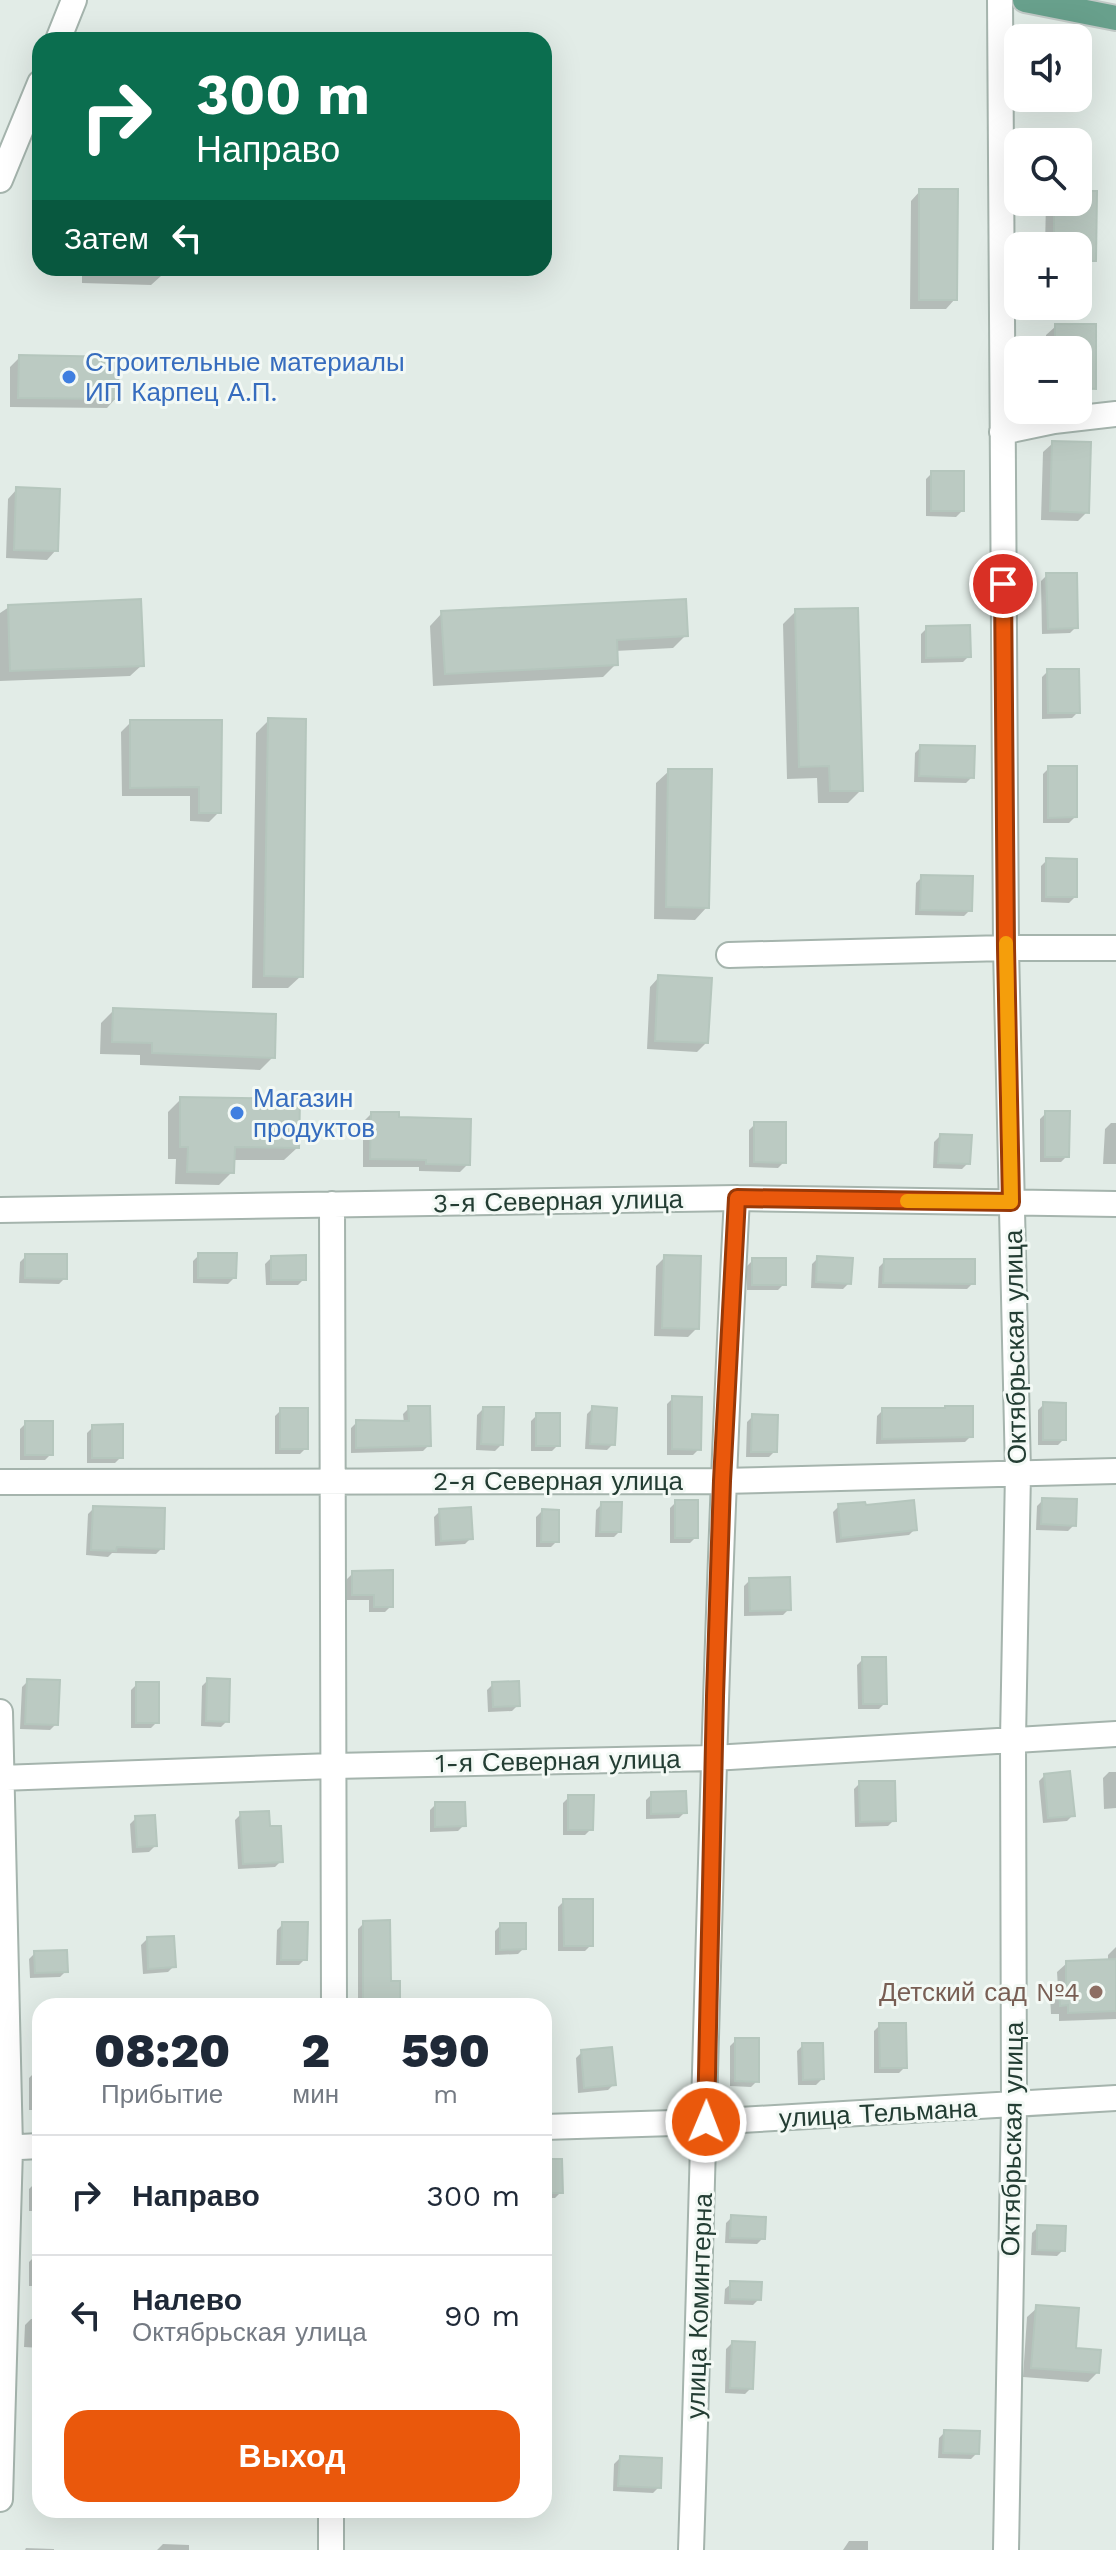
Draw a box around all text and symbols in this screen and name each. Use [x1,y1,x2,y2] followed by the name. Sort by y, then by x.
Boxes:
[1004,24,1092,424] map controls
[1004,24,1092,112] button: sound
[196,62,370,128] text: 300 m
[64,64,168,168] icon: right
[1004,128,1092,216] button: search
[196,129,340,171] text: Направо
[165,216,209,260] icon: left
[64,221,149,256] text: Затем
[1004,232,1092,320] button: +
[1004,336,1092,424] button: −
[85,347,405,407] place label: Строительные материалы ИП Карпец А.П.
[60,368,78,386] marker: Строительные материалы ИП Карпец А.П.
[969,550,1037,618] pin
[981,562,1025,606] icon: arrive
[253,1083,375,1143] place label: Магазин продуктов
[228,1104,246,1122] marker: Магазин продуктов
[433,1184,684,1218] street label: 3-я Северная улица
[998,1229,1032,1465] street label: Октябрьская улица
[433,1466,683,1496] street label: 2-я Северная улица
[435,1744,681,1778] street label: 1-я Северная улица
[879,1977,1080,2007] place label: Детский сад №4
[1087,1983,1105,2001] marker: Детский сад №4
[995,2021,1029,2257] street label: Октябрьская улица
[94,2022,230,2079] text: 08:20
[301,2022,330,2079] text: 2
[401,2022,490,2079] text: 590
[101,2079,223,2109] text: Прибытие
[292,2079,339,2109] text: мин
[433,2079,458,2109] text: m
[664,2080,748,2164] position arrow
[778,2093,978,2133] street label: улица Тельмана
[64,2173,108,2217] icon: right
[132,2178,260,2213] text: Направо
[426,2178,520,2213] text: 300 m
[680,2192,718,2419] street label: улица Коминтерна
[132,2282,242,2317] text: Налево
[64,2293,108,2337] icon: left
[444,2298,520,2333] text: 90 m
[132,2317,367,2347] text: Октябрьская улица
[64,2410,520,2502] button: Выход

